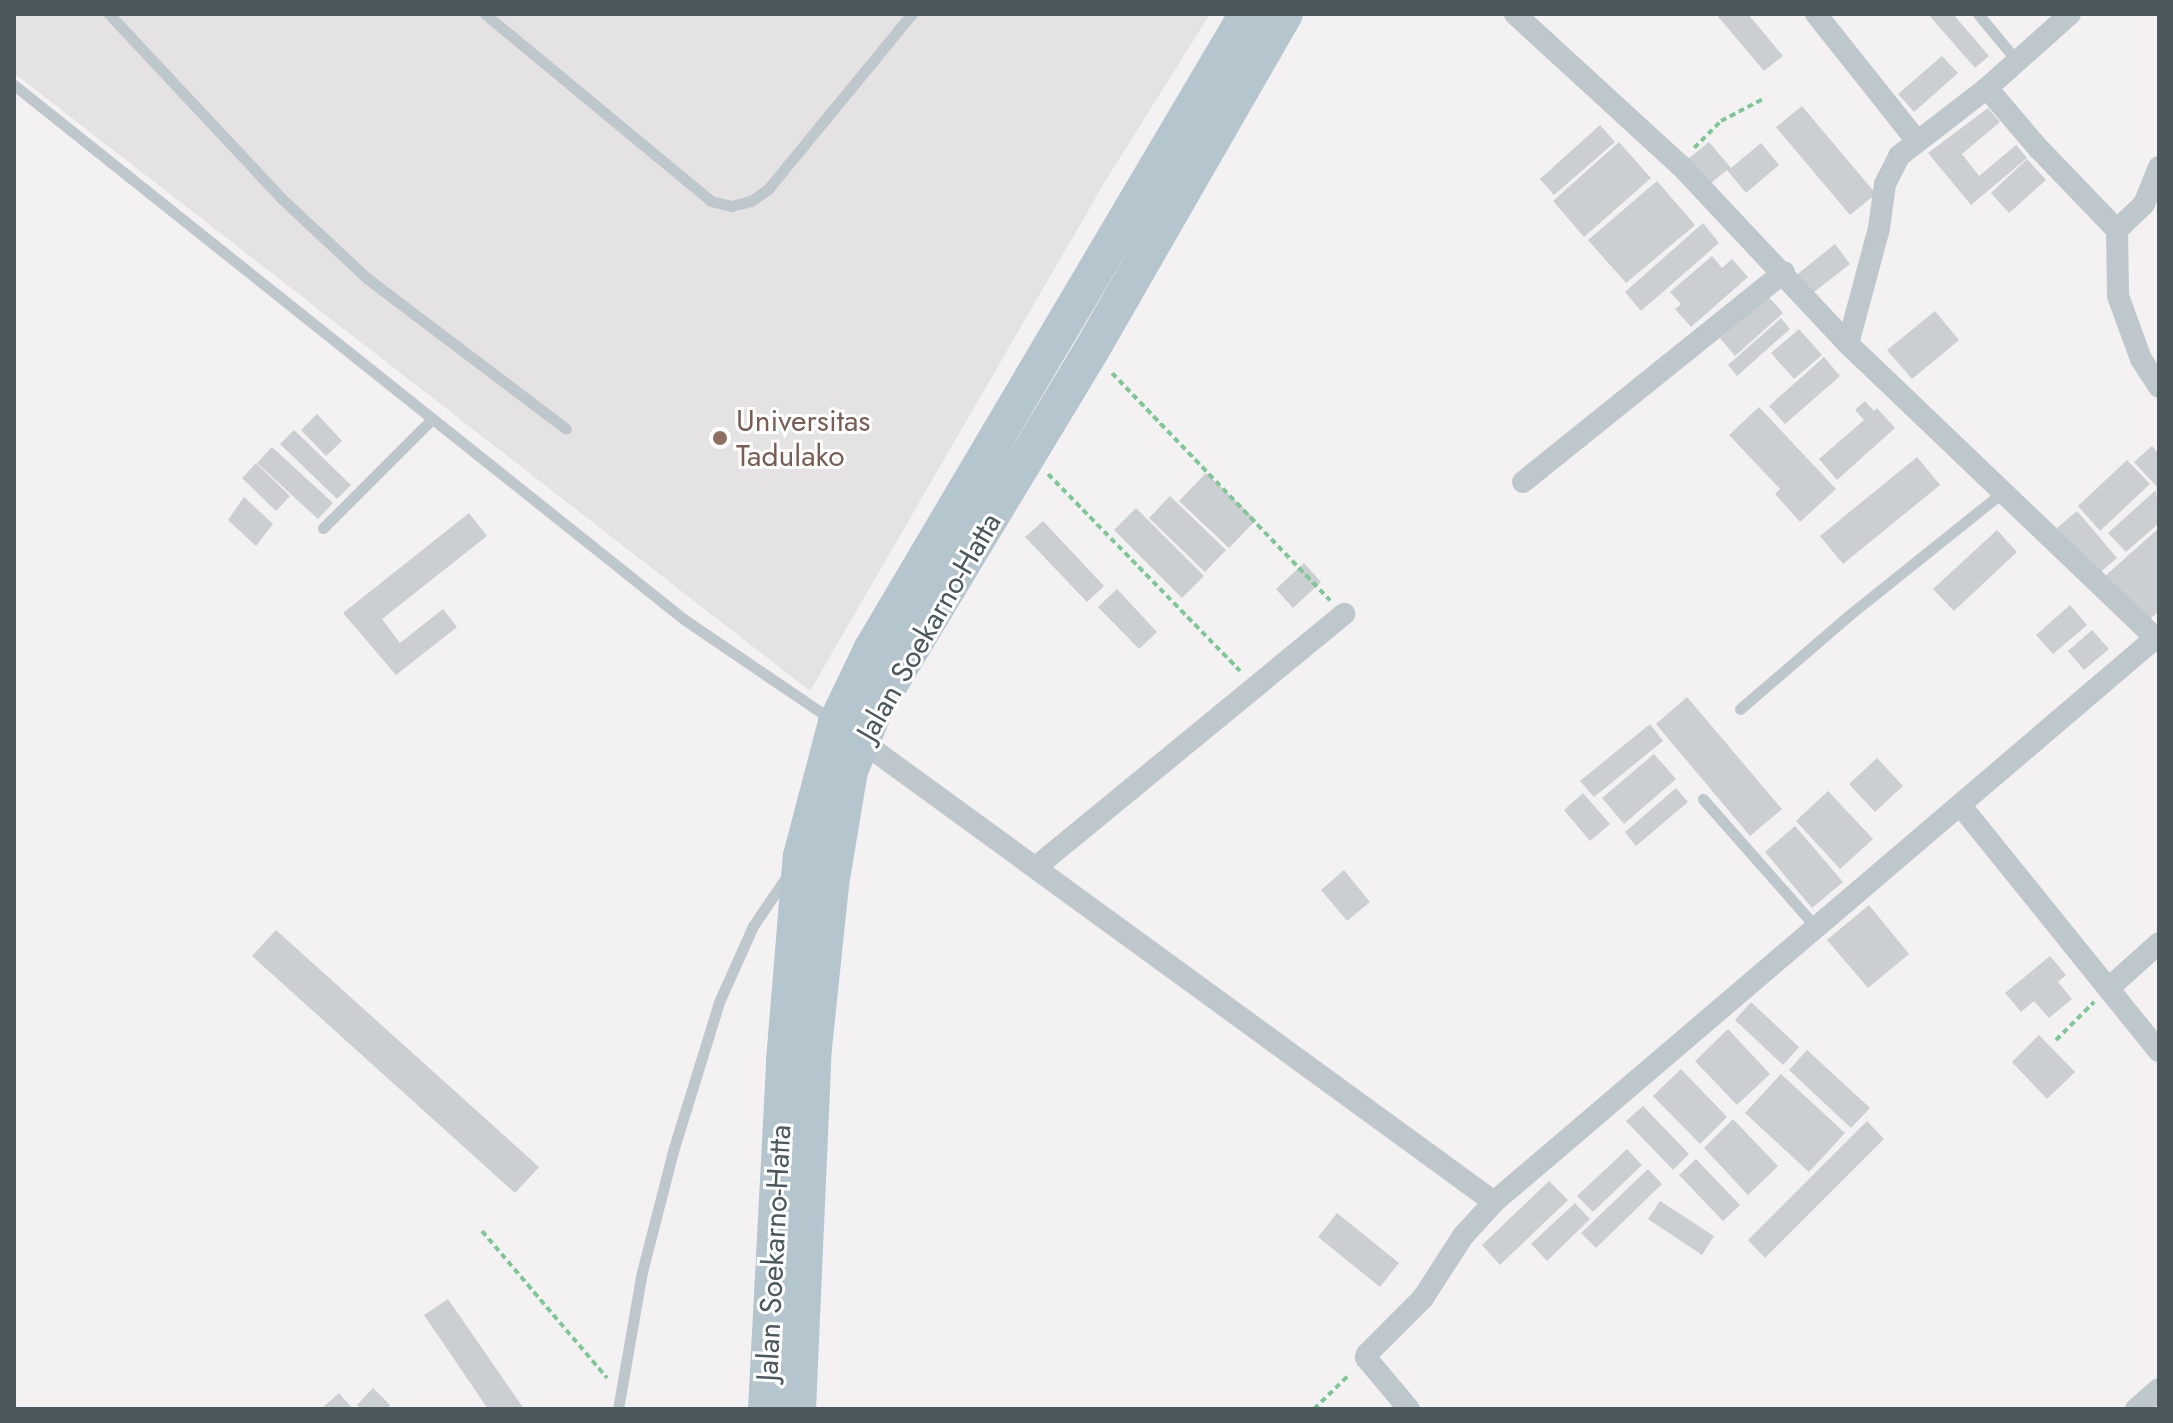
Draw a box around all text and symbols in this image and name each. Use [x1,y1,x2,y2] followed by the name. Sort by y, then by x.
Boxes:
[736,403,870,474] place label: Universitas Tadulako
[711,429,729,447] marker: Universitas Tadulako
[849,507,1009,747] street label: Jalan Soekarno-Hatta
[749,1124,799,1382] street label: Jalan Soekarno-Hatta

